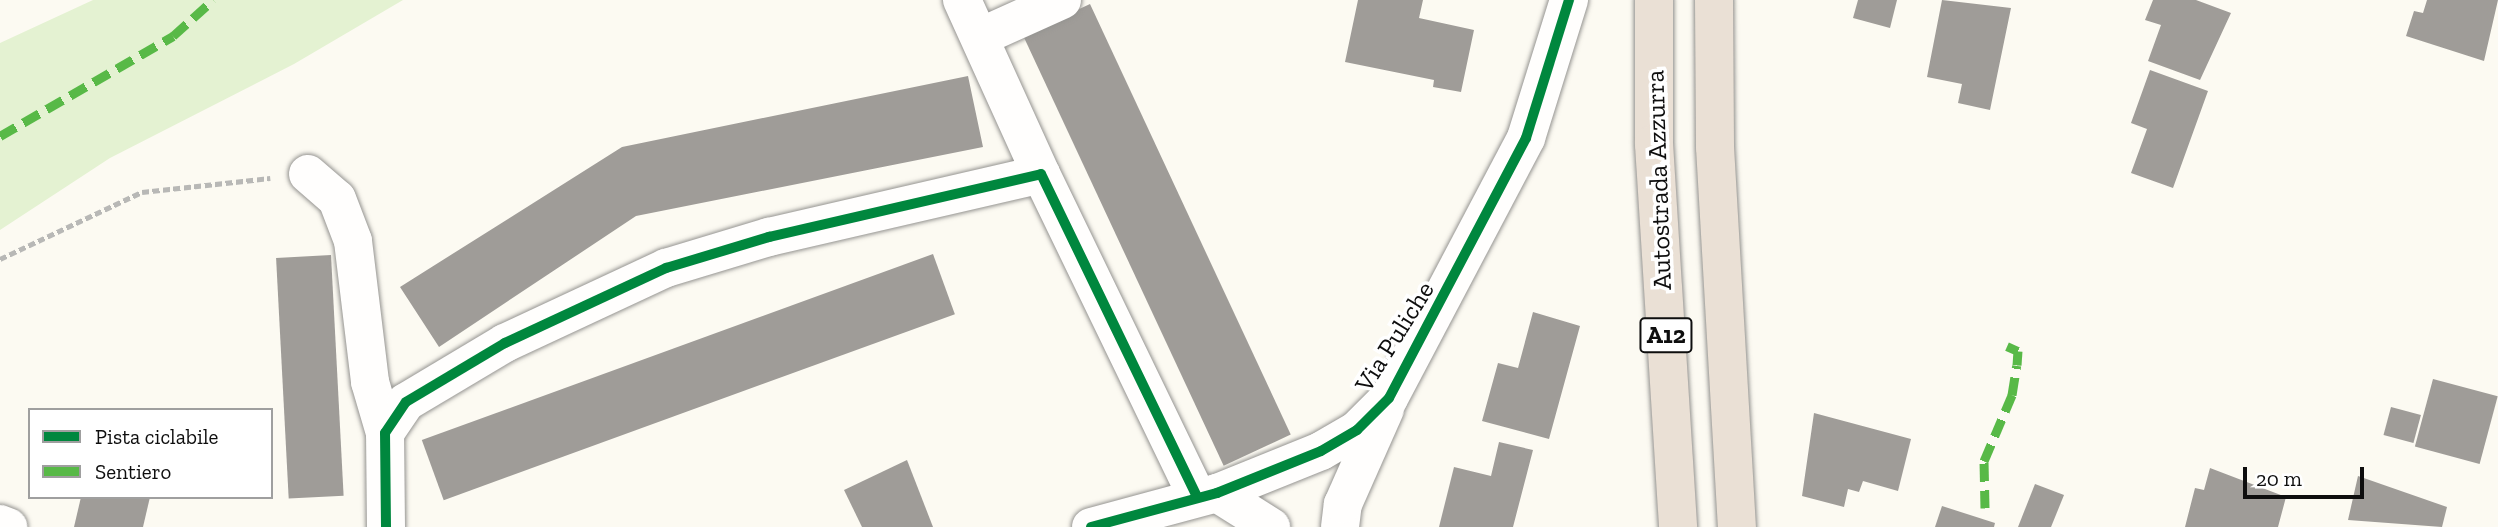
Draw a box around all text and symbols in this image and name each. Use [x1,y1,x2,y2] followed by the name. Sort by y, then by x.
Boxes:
[1640,69,1678,291] street label: Autostrada Azzurra
[1349,276,1441,398] street label: Via Puliche
[1638,314,1694,356] road number: A12
[28,408,273,499] legend
[95,424,218,449] text: Pista ciclabile
[2246,454,2367,498] scale bar
[95,459,171,484] text: Sentiero
[2256,466,2302,491] text: 20 m

